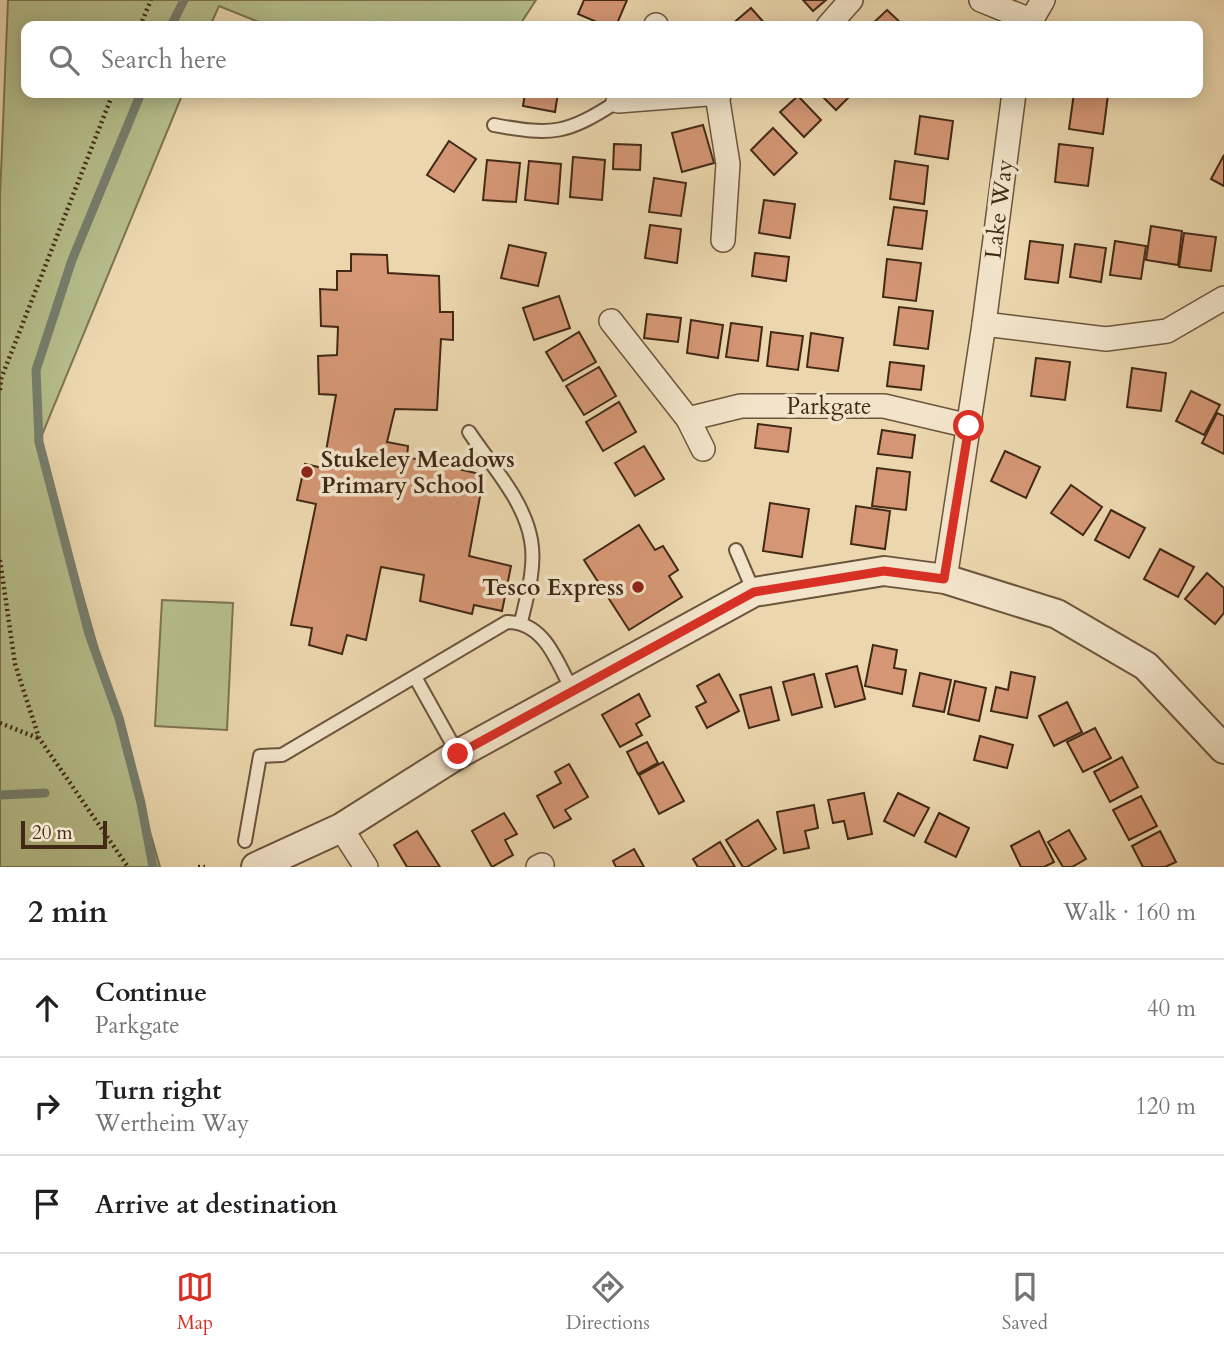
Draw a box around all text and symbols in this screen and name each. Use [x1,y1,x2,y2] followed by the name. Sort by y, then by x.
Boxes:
[21,21,1203,98] search box
[45,41,83,79] icon: search
[101,42,227,77] text: Search here
[978,157,1020,261] street label: Lake Way
[787,391,871,422] street label: Parkgate
[953,410,984,441] route start
[321,444,515,501] place label: Stukeley Meadows Primary School
[299,464,315,480] marker: Stukeley Meadows Primary School
[482,572,624,603] place label: Tesco Express
[630,579,646,595] marker: Tesco Express
[442,738,473,769] route end
[21,818,107,850] scale bar
[32,820,73,846] text: 20 m
[28,892,108,933] text: 2 min
[1063,897,1196,928] text: Walk · 160 m
[95,975,207,1010] text: Continue
[28,989,66,1027] icon: ahead
[1147,993,1196,1024] text: 40 m
[95,1010,180,1041] text: Parkgate
[95,1073,222,1108] text: Turn right
[28,1087,66,1125] icon: right
[1135,1091,1196,1122] text: 120 m
[95,1108,249,1139] text: Wertheim Way
[28,1185,66,1223] icon: arrive
[95,1187,338,1222] text: Arrive at destination
[176,1268,214,1336] tab: Map
[566,1268,650,1336] tab: Directions
[1002,1268,1048,1336] tab: Saved

